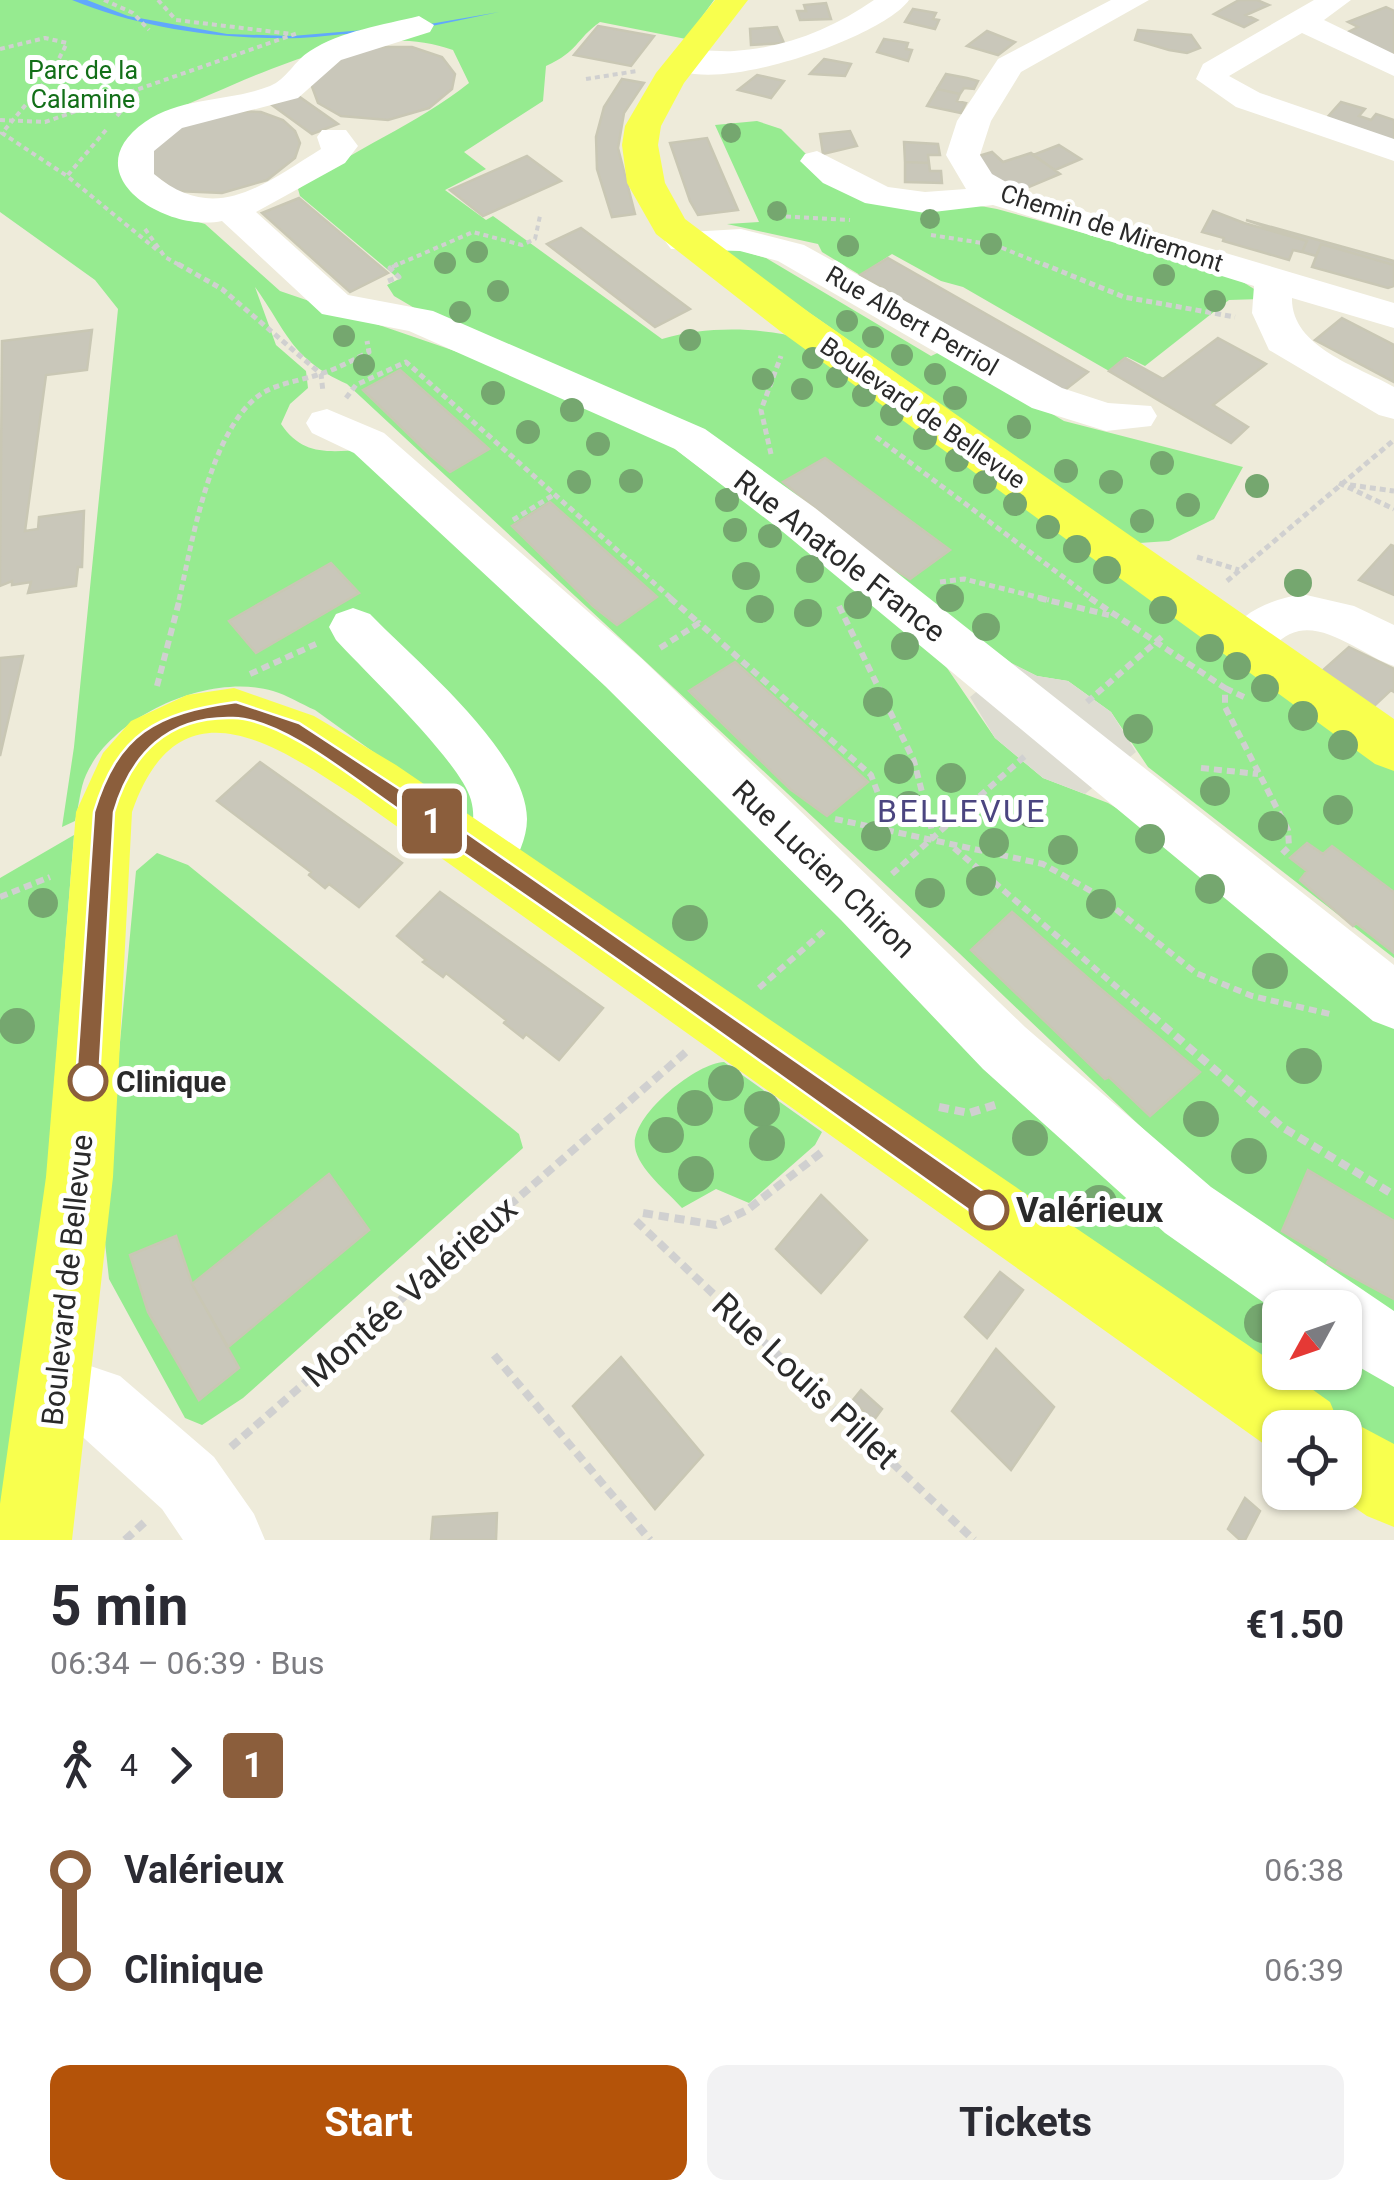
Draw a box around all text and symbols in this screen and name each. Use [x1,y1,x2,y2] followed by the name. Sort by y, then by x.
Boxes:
[28,56,138,114] park label: Parc de la Calamine
[997,178,1227,278] street label: Chemin de Miremont
[821,260,1003,382] street label: Rue Albert Perriol
[815,331,1031,495] street label: Boulevard de Bellevue
[727,463,953,649] street label: Rue Anatole France
[725,773,923,965] street label: Rue Lucien Chiron
[400,788,464,854] line badge: 1
[877,792,1047,830] district label: BELLEVUE
[422,801,442,842] text: 1
[69,1062,107,1100] marker: Clinique
[116,1064,226,1099] place label: Clinique
[34,1133,100,1427] street label: Boulevard de Bellevue
[295,1188,525,1396] street label: Montée Valérieux
[1016,1190,1164,1231] place label: Valérieux
[970,1191,1008,1229] marker: Valérieux
[704,1284,906,1478] street label: Rue Louis Pillet
[1262,1290,1362,1390] north arrow
[1262,1290,1362,1510] map controls
[1262,1410,1362,1510] button: locate
[50,1574,188,1638] text: 5 min
[1246,1603,1344,1647] text: €1.50
[50,1644,325,1682] text: 06:34 – 06:39 · Bus
[50,1738,105,1793] icon: walk
[153,1738,208,1793] icon: forward
[243,1745,263,1786] text: 1
[120,1746,138,1784] text: 4
[124,1848,284,1892] text: Valérieux
[1264,1851,1344,1889] text: 06:38
[124,1948,264,1992] text: Clinique
[1264,1951,1344,1989] text: 06:39
[50,2065,687,2180] button: Start
[707,2065,1344,2180] button: Tickets

